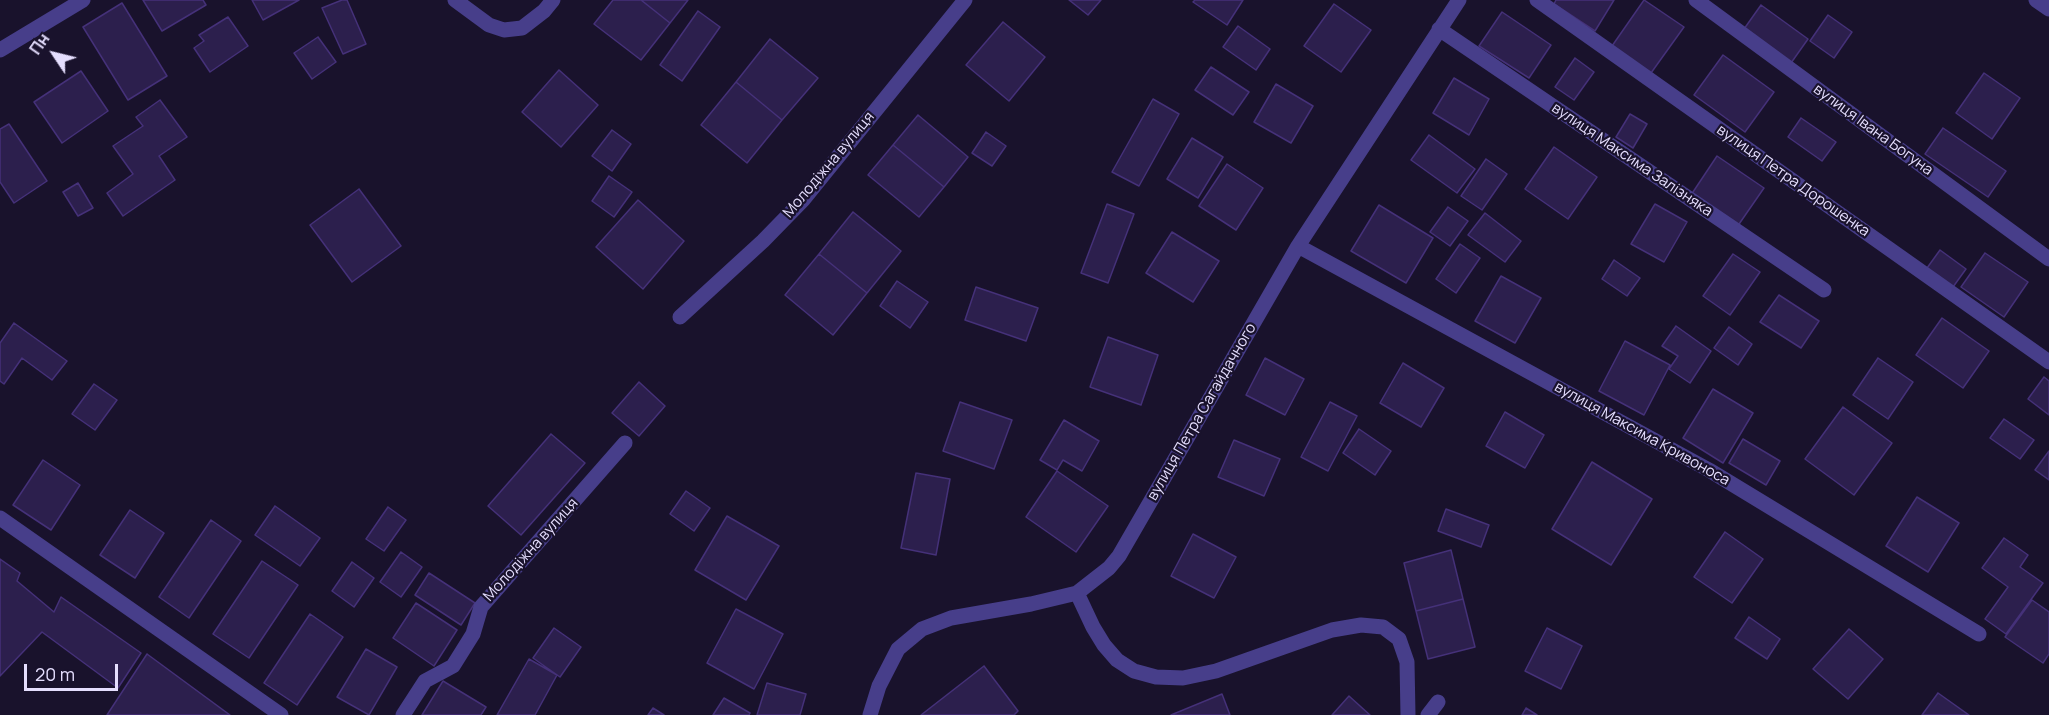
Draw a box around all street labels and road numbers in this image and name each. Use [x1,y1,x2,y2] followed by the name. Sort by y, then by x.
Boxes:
[1810,81,1936,179] street label: вулиця Івана Богуна
[1548,99,1716,221] street label: вулиця Максима Залізняка
[780,108,878,222] street label: Молодіжна вулиця
[1713,121,1873,241] street label: вулиця Петра Дорошенка
[1144,320,1260,504] street label: вулиця Петра Сагайдачного
[1551,378,1733,490] street label: вулиця Максима Кривоноса
[480,495,582,605] street label: Молодіжна вулиця

